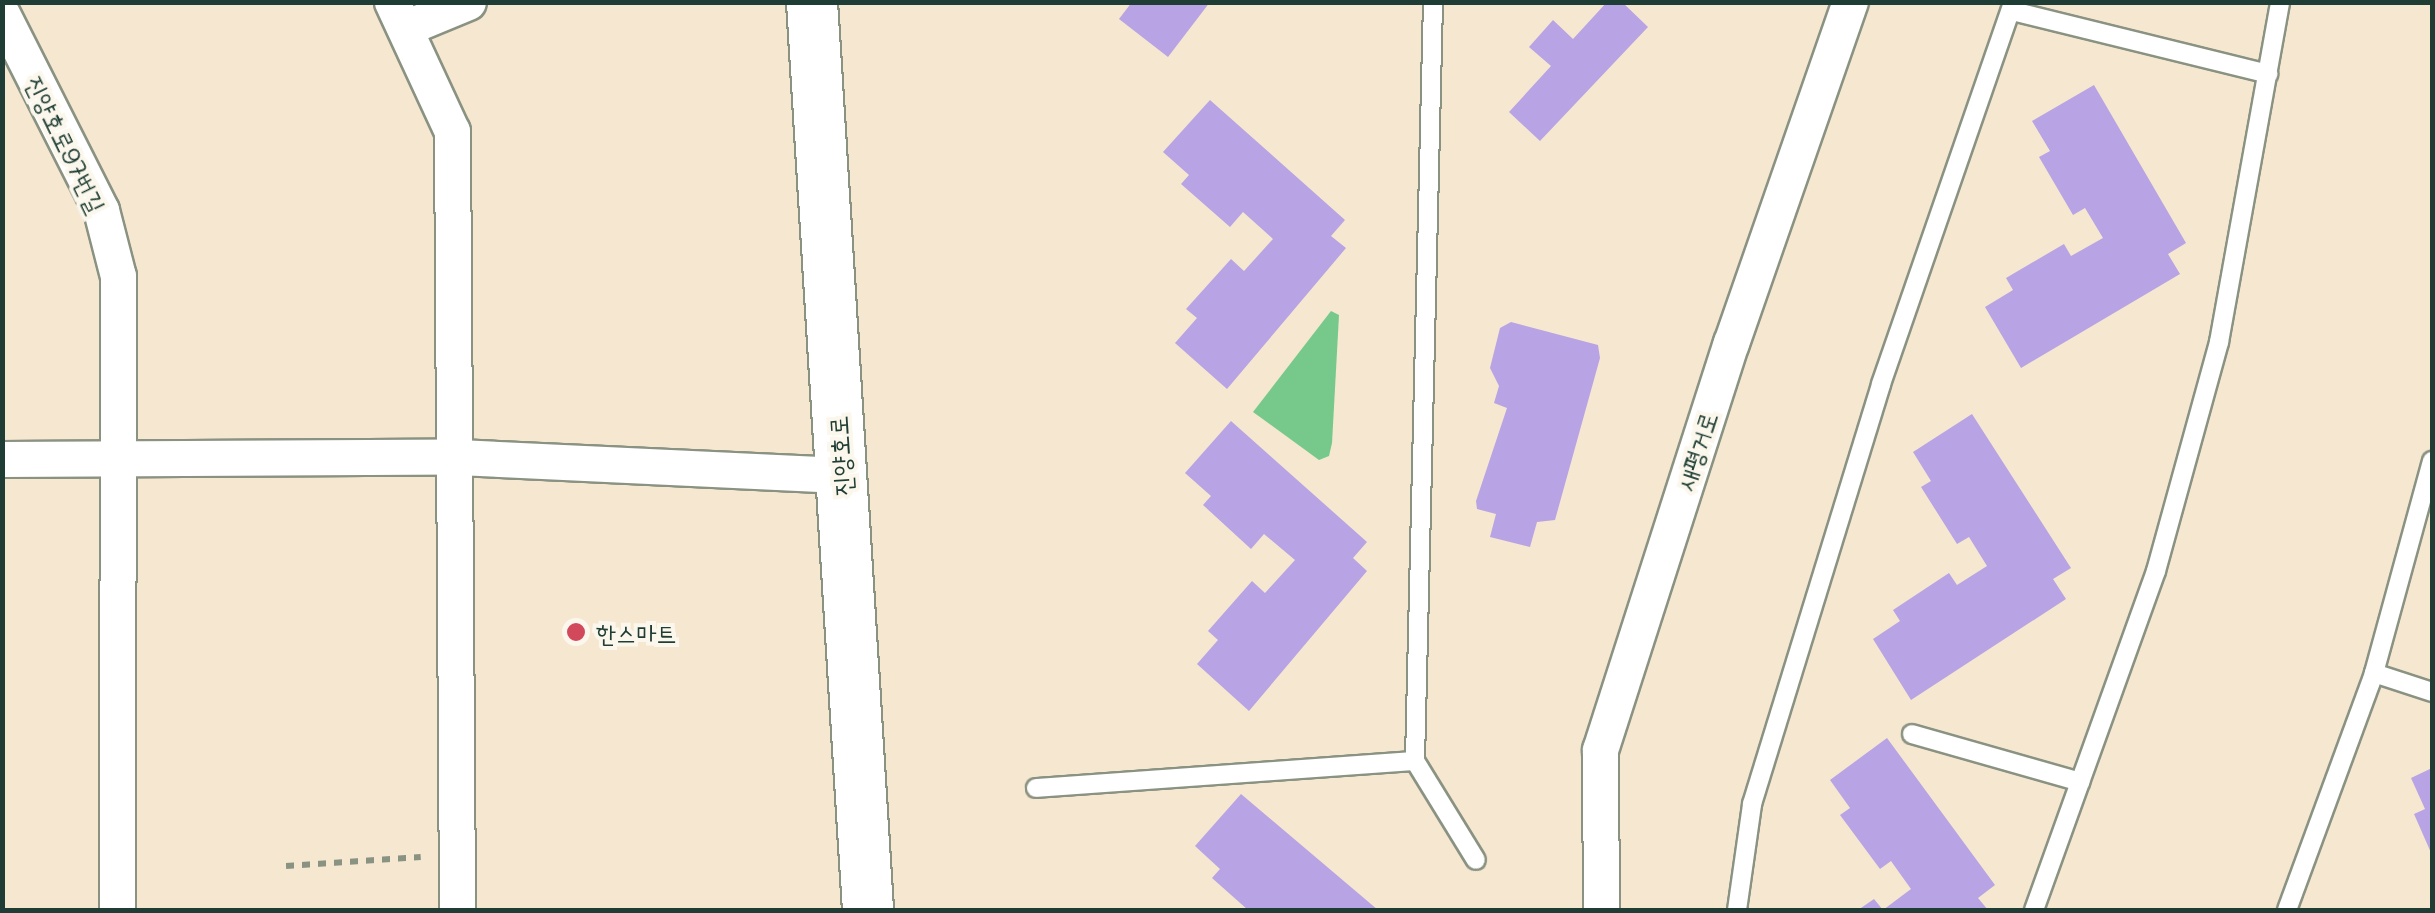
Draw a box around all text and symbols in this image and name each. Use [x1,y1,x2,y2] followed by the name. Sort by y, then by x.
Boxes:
[20,70,112,218] street label: 진양호로97번길
[1669,408,1723,494] street label: 새평거로
[822,415,858,497] street label: 진양호로
[596,617,676,647] place label: 한스마트
[565,621,587,643] marker: 한스마트

